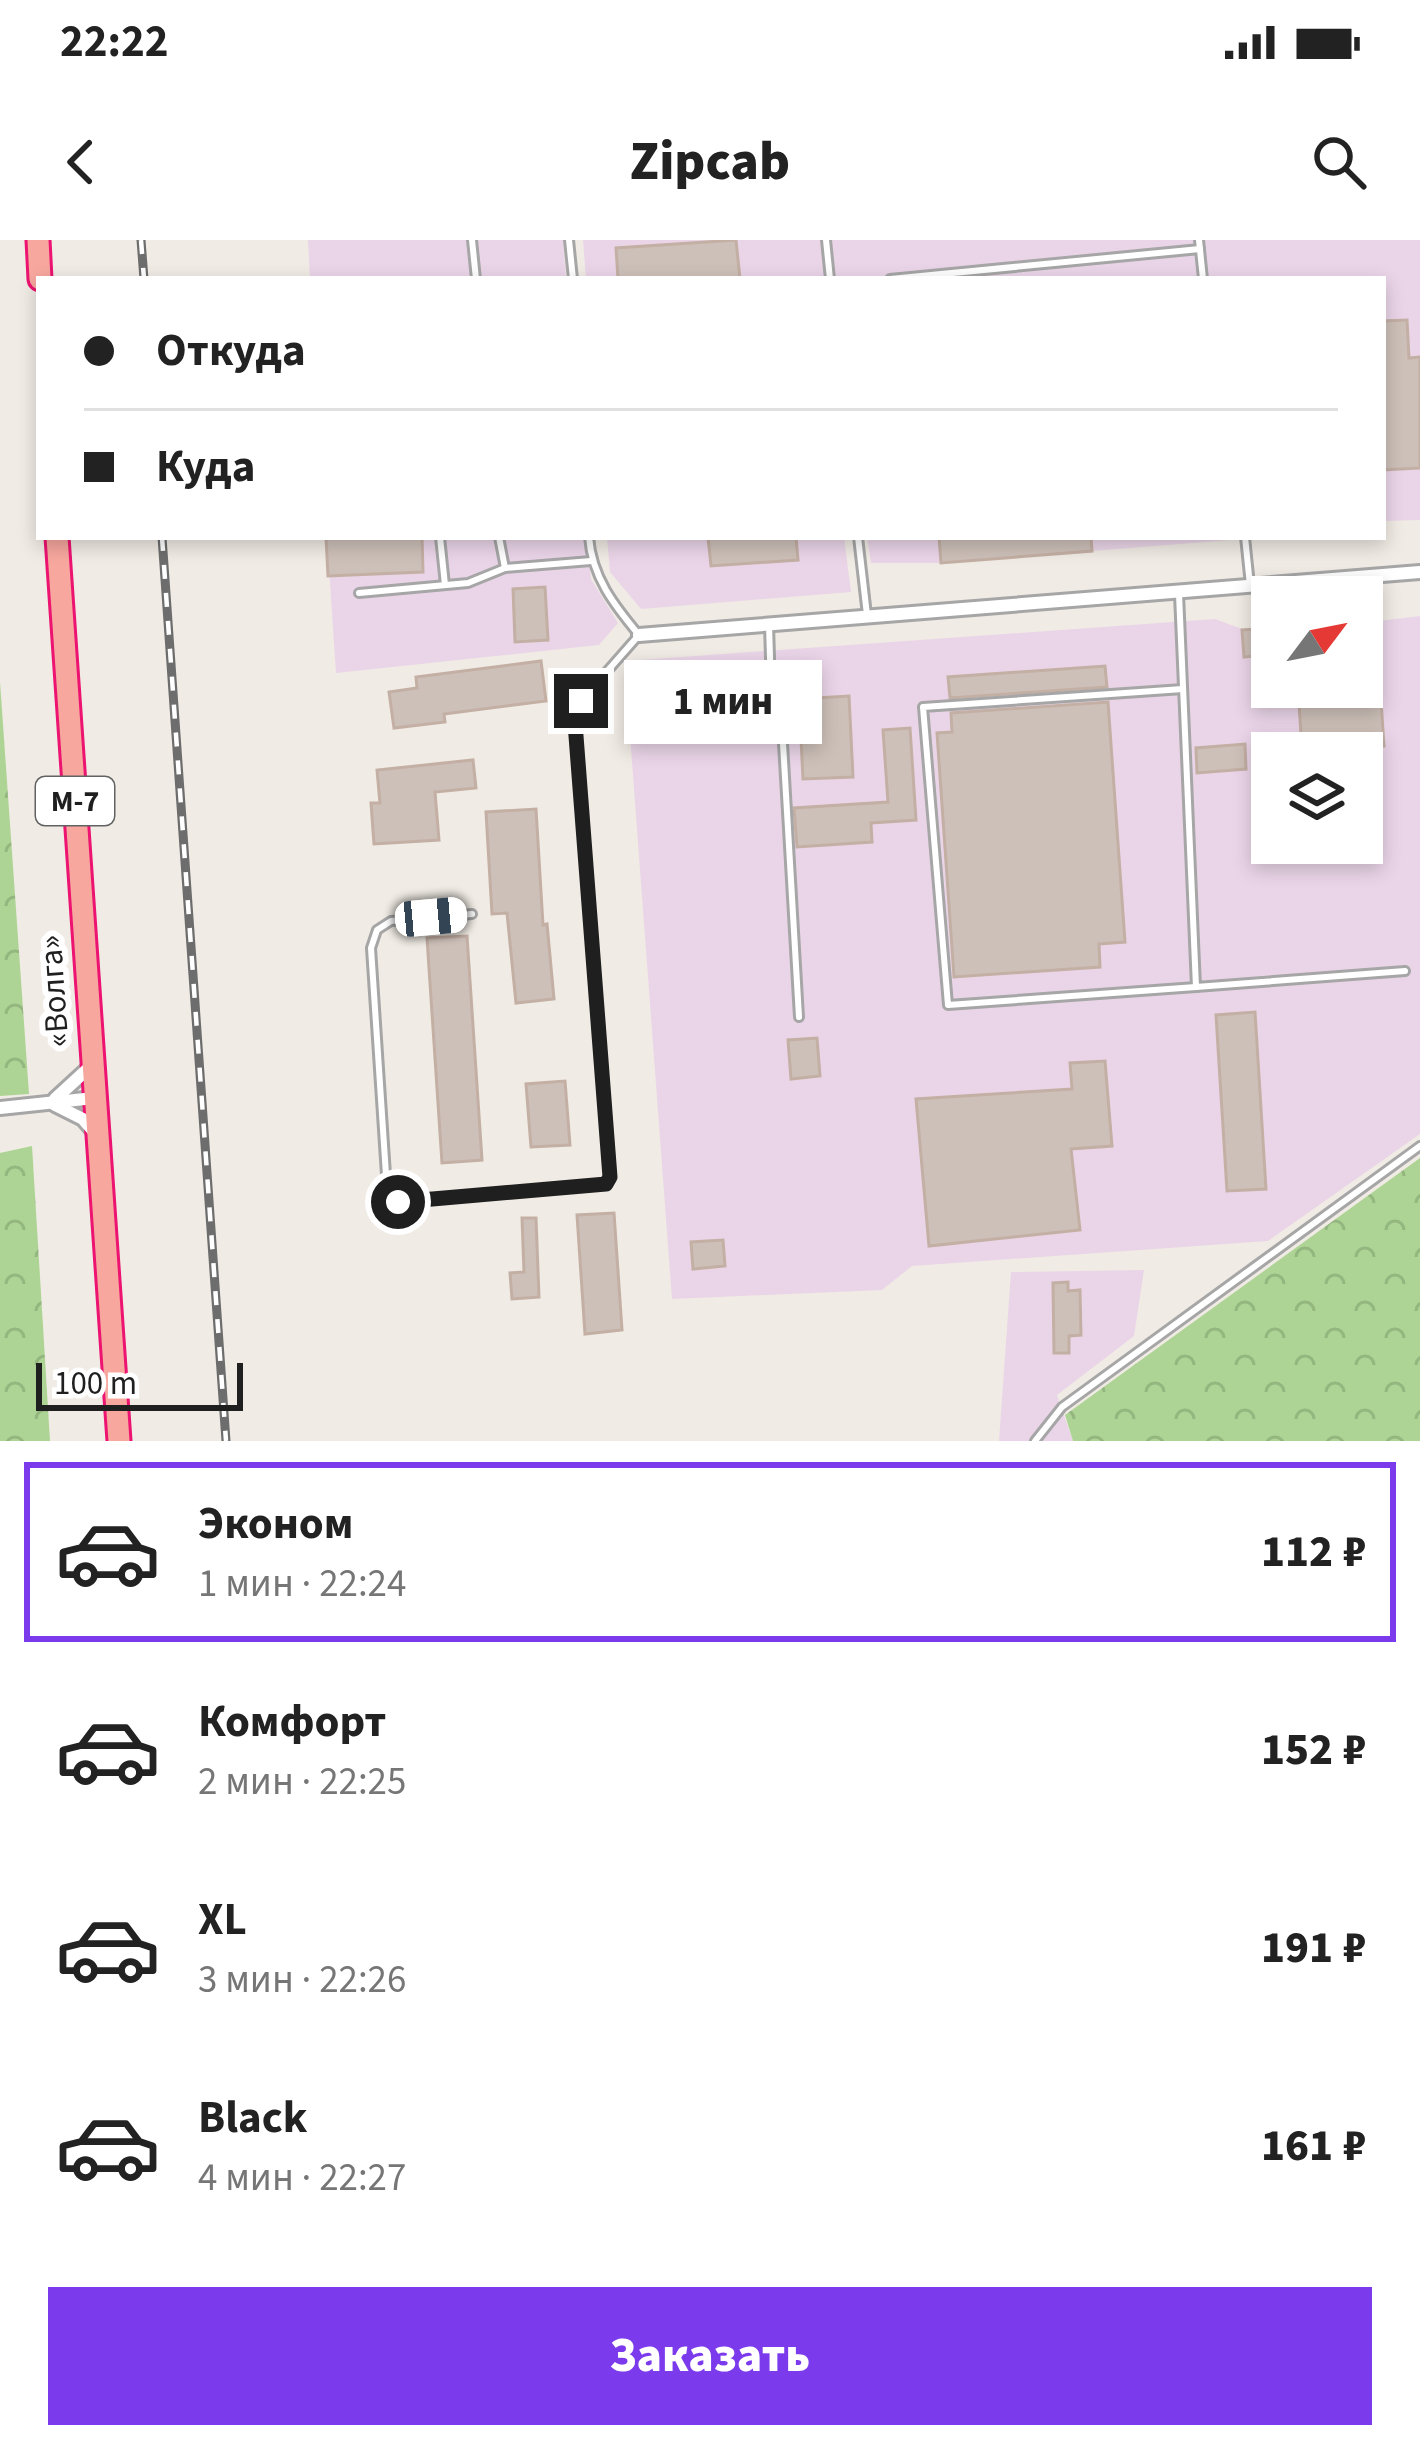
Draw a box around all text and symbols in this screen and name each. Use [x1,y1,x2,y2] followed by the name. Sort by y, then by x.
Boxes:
[60,10,169,74] text: 22:22
[630,124,790,201] text: Zipcab
[48,129,114,195] icon: back
[1306,129,1372,195] icon: search
[156,319,306,383] text: Откуда
[156,435,256,499] text: Куда
[1251,576,1383,708] north arrow
[1251,576,1383,864] map controls
[623,659,821,743] callout: 1 мин
[554,674,608,728] route end
[673,674,773,730] text: 1 мин
[1251,732,1383,864] button: layers
[36,777,114,825] road number: М-7
[394,896,468,938] car
[27,933,81,1049] street label: «Волга»
[371,1175,425,1229] route start
[36,1357,243,1410] scale bar
[54,1360,137,1407] text: 100 m
[198,1492,354,1556] text: Эконом
[54,1498,162,1606] icon: car
[1261,1520,1366,1584] text: 112 ₽
[198,1556,406,1612] text: 1 мин · 22:24
[198,1690,386,1754] text: Комфорт
[54,1696,162,1804] icon: car
[1261,1718,1366,1782] text: 152 ₽
[198,1754,406,1810] text: 2 мин · 22:25
[198,1888,247,1952] text: XL
[54,1894,162,2002] icon: car
[1261,1916,1366,1980] text: 191 ₽
[198,1952,406,2008] text: 3 мин · 22:26
[198,2086,308,2150] text: Black
[54,2092,162,2200] icon: car
[1261,2114,1366,2178] text: 161 ₽
[198,2150,406,2206] text: 4 мин · 22:27
[48,2287,1372,2425] button: Заказать

